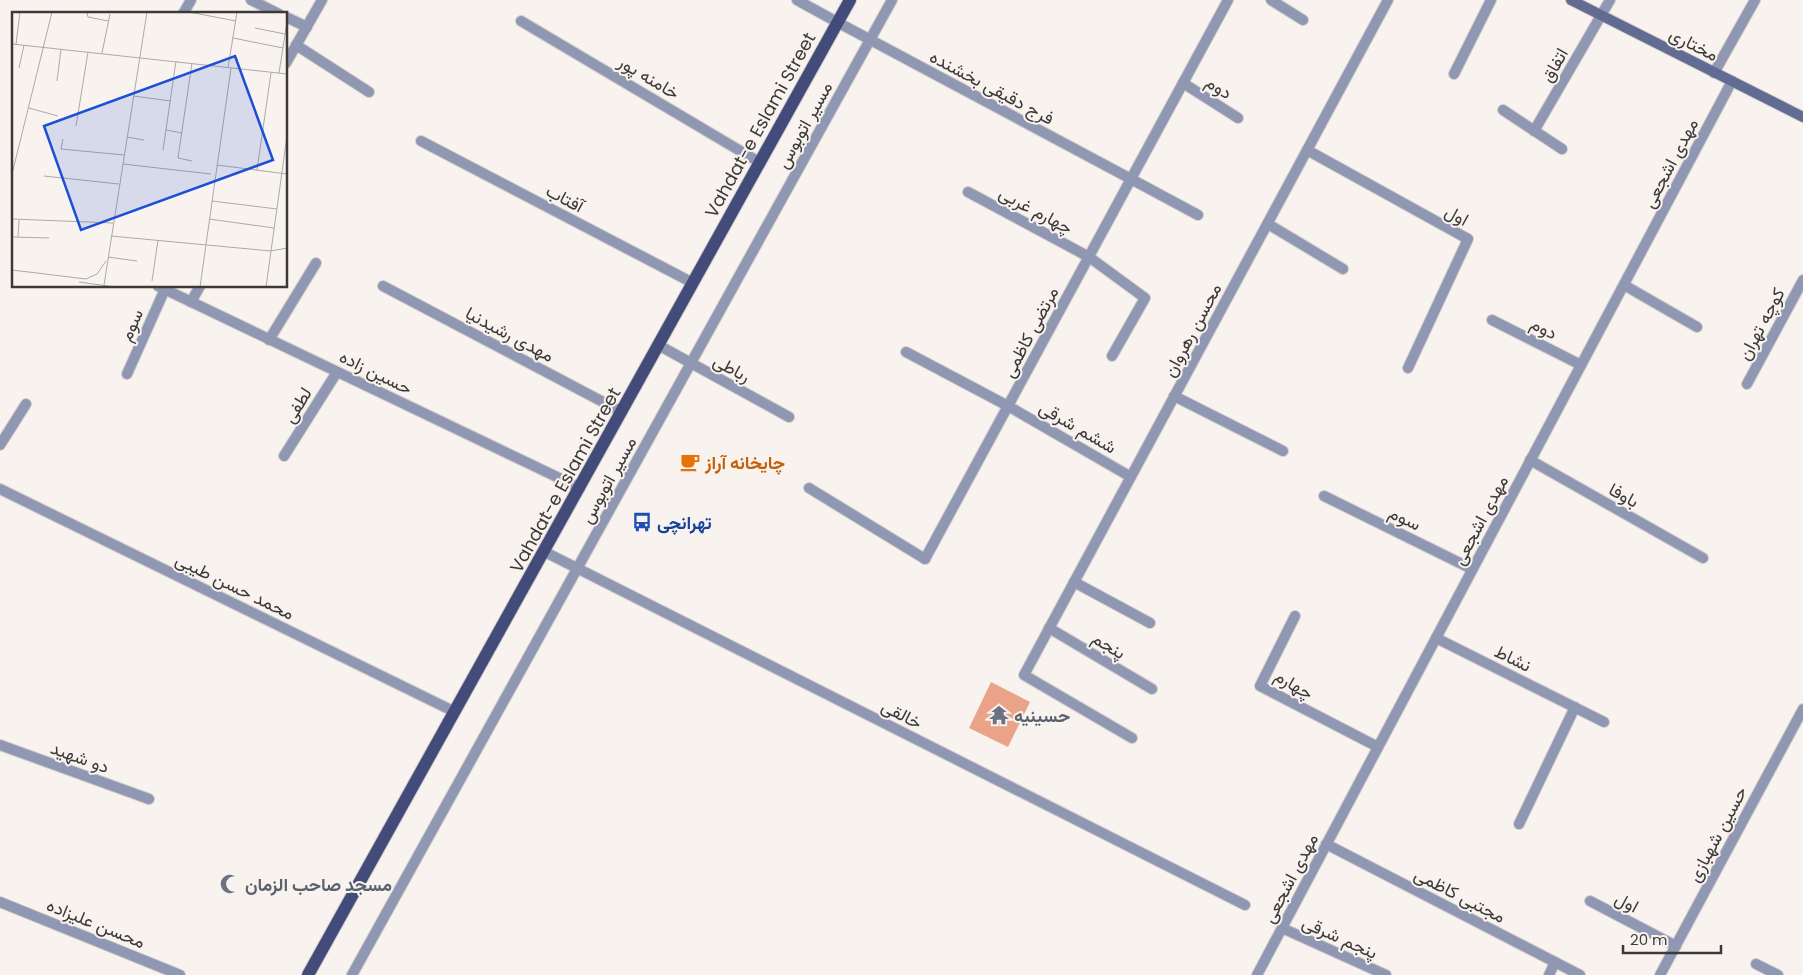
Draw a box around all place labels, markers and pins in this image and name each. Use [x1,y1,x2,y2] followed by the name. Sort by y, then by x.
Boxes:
[704,450,785,475] place label: چایخانه آراز
[679,451,701,473] cafe icon: چایخانه آراز
[657,510,712,535] place label: تهرانچی
[631,511,653,533] bus stop icon: تهرانچی
[1014,703,1070,728] place label: حسینیه
[988,704,1010,726] temple icon: حسینیه
[245,872,392,897] place label: مسجد صاحب الزمان
[219,873,241,895] mosque icon: مسجد صاحب الزمان

